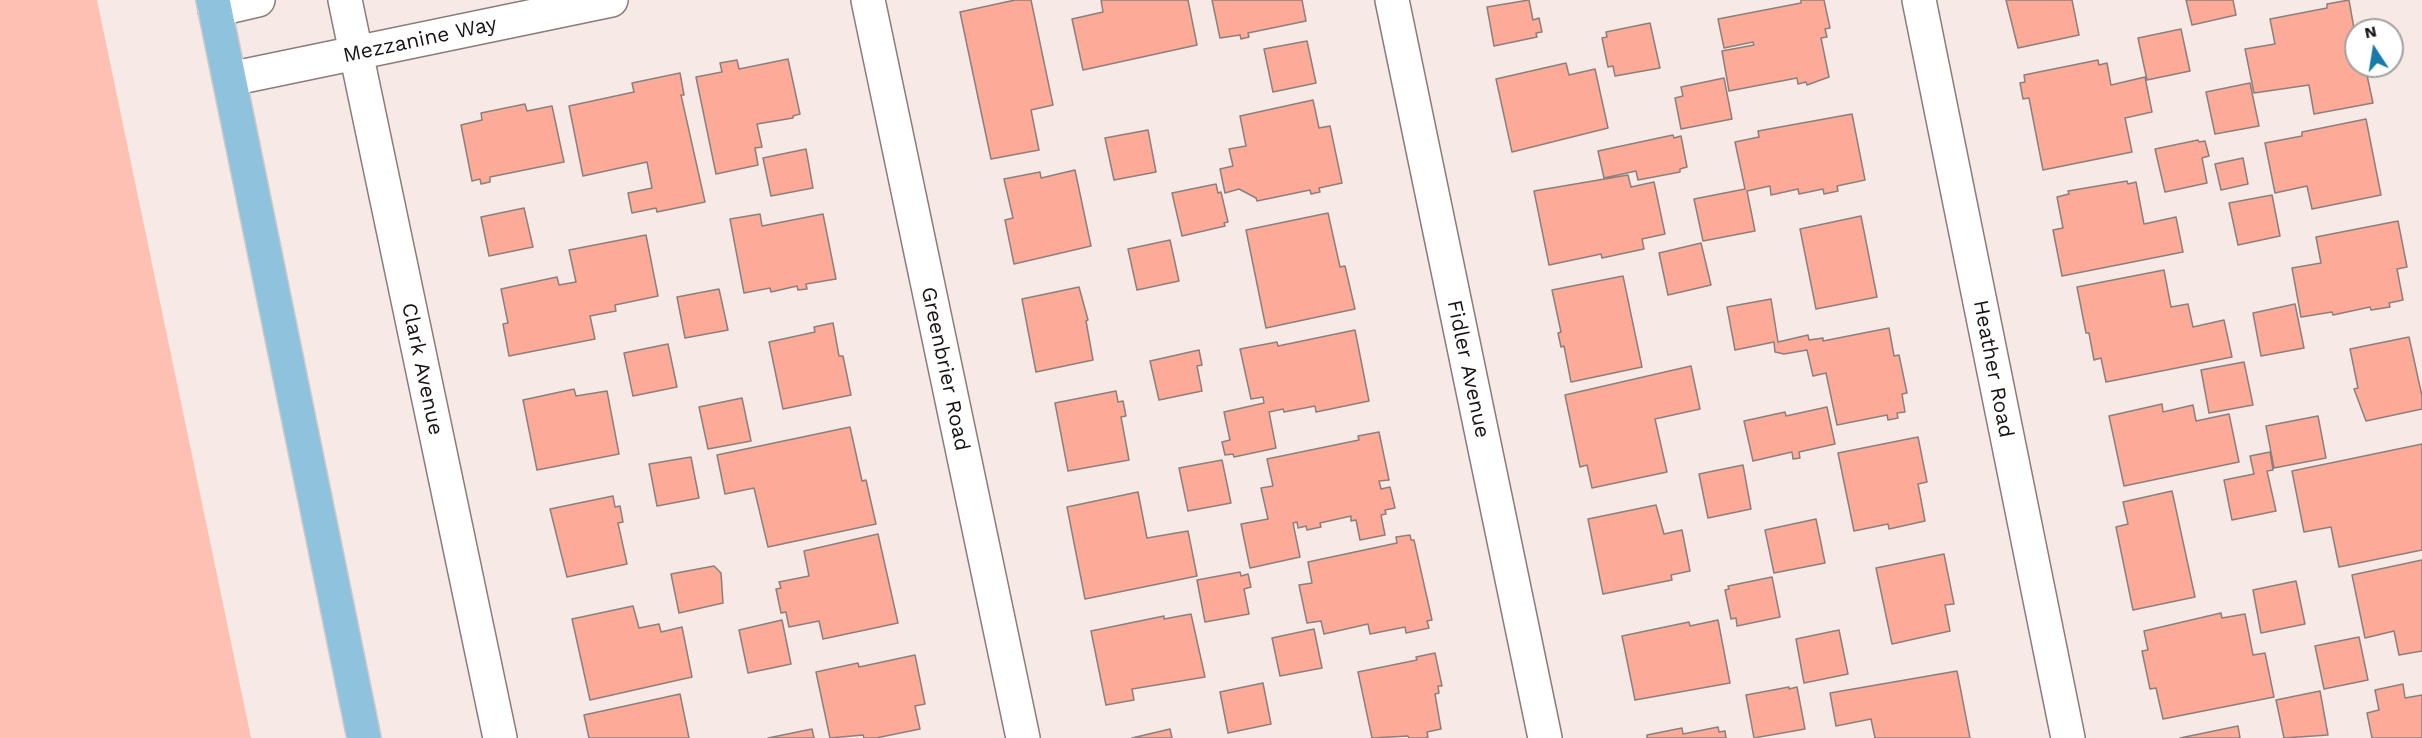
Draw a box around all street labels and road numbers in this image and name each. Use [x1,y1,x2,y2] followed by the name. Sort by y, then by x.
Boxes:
[341,11,499,69] street label: Mezzanine Way
[915,285,975,453] street label: Greenbrier Road
[1441,298,1495,440] street label: Fidler Avenue
[1967,298,2019,440] street label: Heather Road
[396,301,448,437] street label: Clark Avenue

